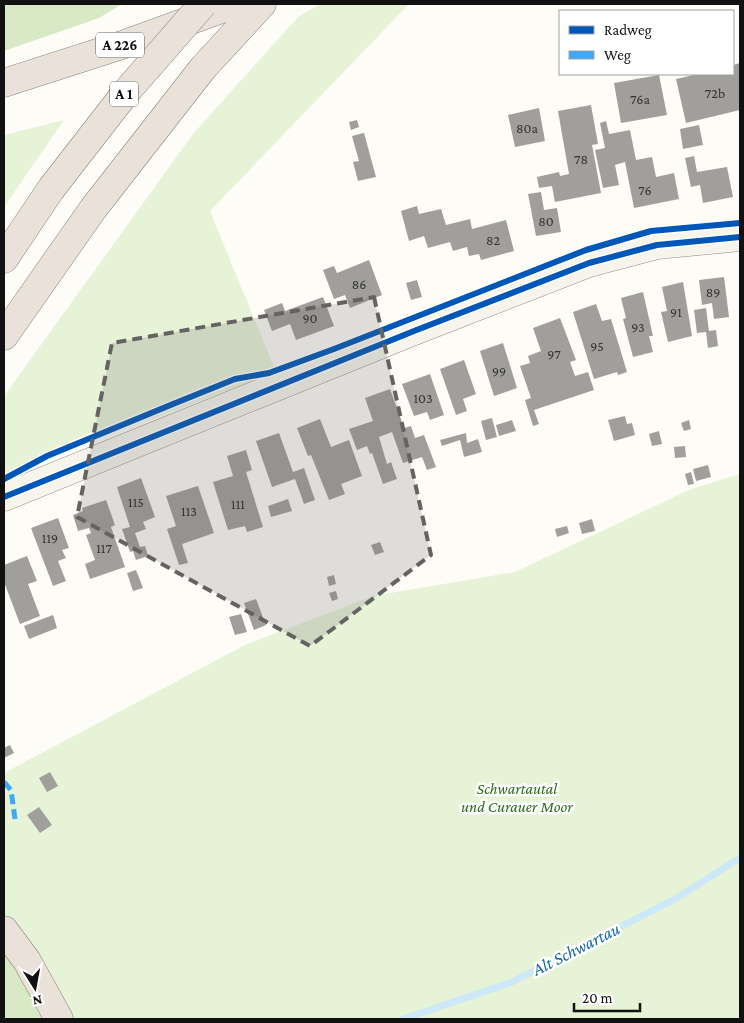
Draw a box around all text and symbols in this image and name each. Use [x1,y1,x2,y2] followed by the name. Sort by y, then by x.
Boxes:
[559,10,734,75] legend
[604,22,652,39] text: Radweg
[96,32,144,58] road number: A 226
[604,47,631,64] text: Weg
[110,82,138,106] road number: A 1
[705,85,725,101] house number: 72b
[630,91,650,107] house number: 76a
[516,120,538,136] house number: 80a
[574,151,588,167] house number: 78
[638,182,652,198] house number: 76
[538,213,554,229] house number: 80
[486,232,500,248] house number: 82
[352,276,366,292] house number: 86
[706,284,720,300] house number: 89
[670,304,682,320] house number: 91
[302,310,318,326] house number: 90
[631,319,645,335] house number: 93
[590,338,604,354] house number: 95
[547,346,561,362] house number: 97
[492,363,506,379] house number: 99
[413,390,433,406] house number: 103
[128,494,144,510] house number: 115
[231,496,245,512] house number: 111
[181,503,197,519] house number: 113
[42,530,58,546] house number: 119
[96,540,112,556] house number: 117
[461,780,573,815] park label: Schwartautal und Curauer Moor
[528,918,623,980] water label: Alt Schwartau
[10,963,60,1013] north arrow
[574,980,640,1012] scale bar
[582,990,613,1006] text: 20 m
[31,992,44,1010] text: N

